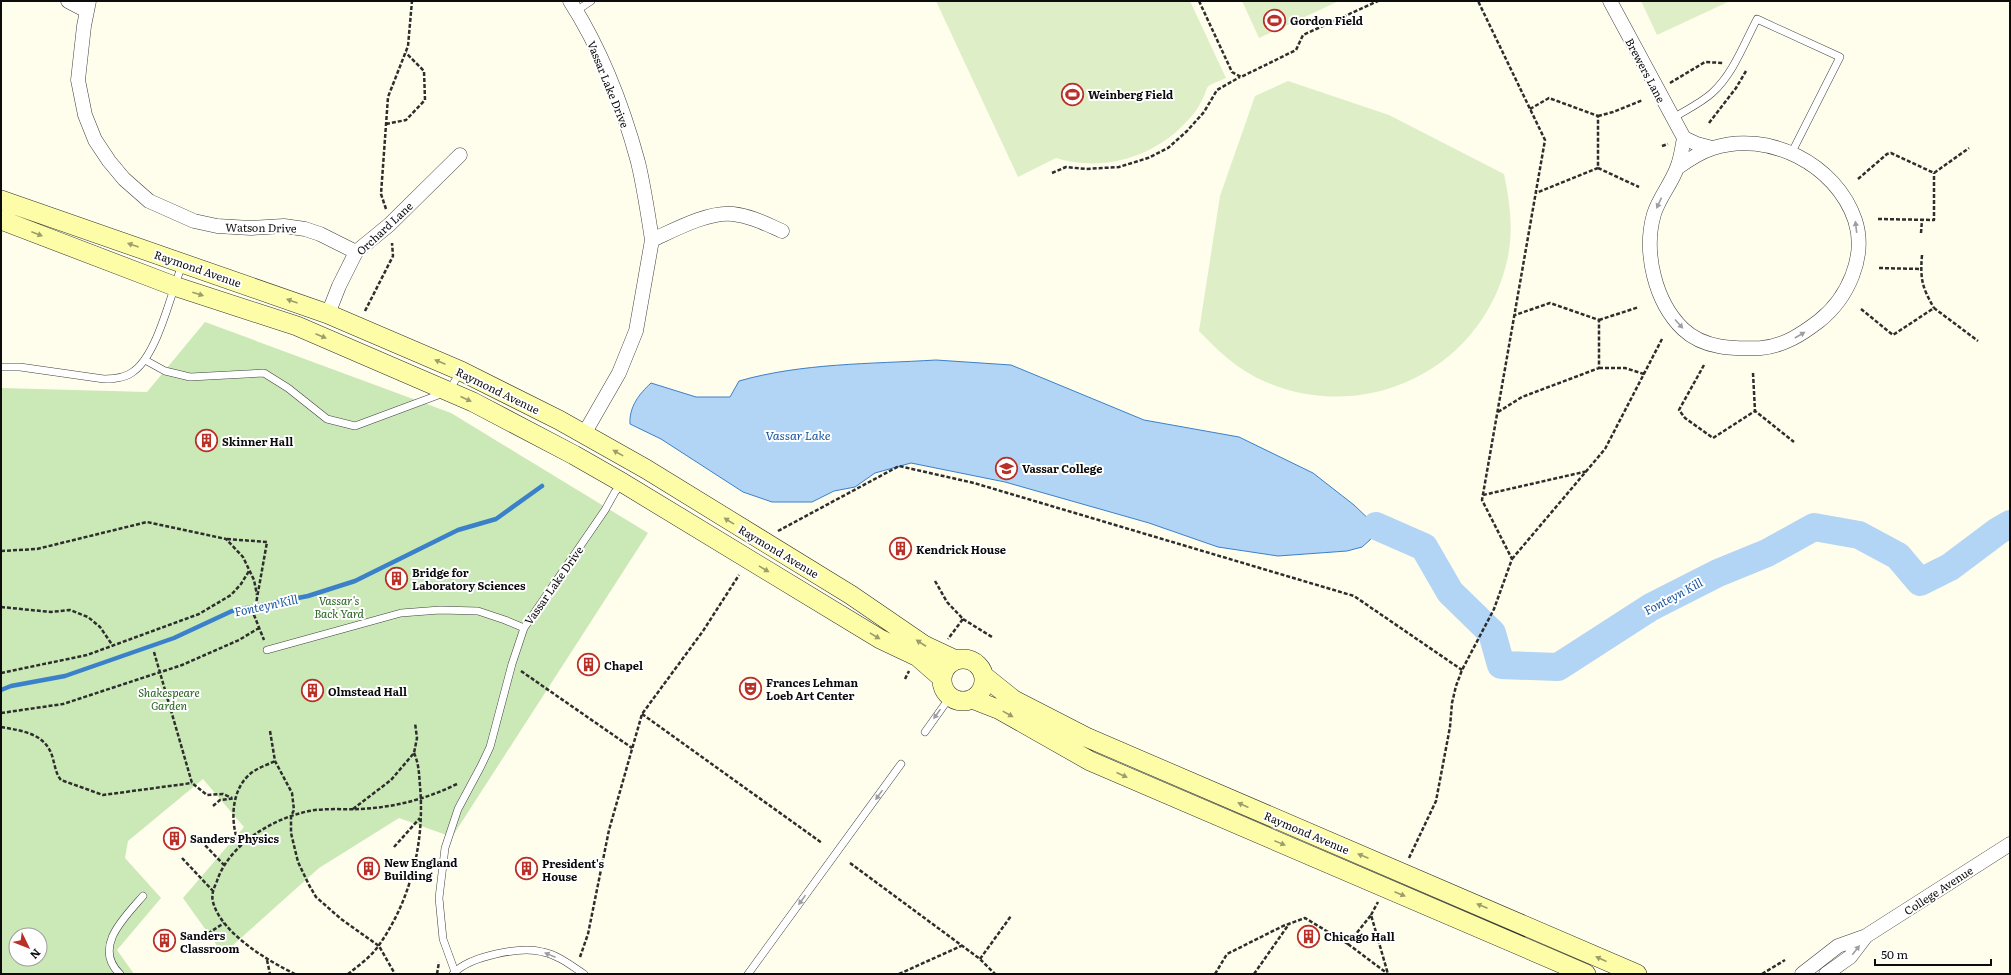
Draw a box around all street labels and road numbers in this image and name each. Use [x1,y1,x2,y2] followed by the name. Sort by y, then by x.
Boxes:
[1622,35,1670,105] street label: Brewers Lane
[584,38,634,130] street label: Vassar Lake Drive
[352,197,416,258] street label: Orchard Lane
[225,218,297,236] street label: Watson Drive
[152,246,244,290] street label: Raymond Avenue
[454,363,543,417] street label: Raymond Avenue
[736,521,822,581] street label: Raymond Avenue
[520,542,586,628] street label: Vassar Lake Drive
[1262,807,1352,857] street label: Raymond Avenue
[1900,862,1976,918] street label: College Avenue

